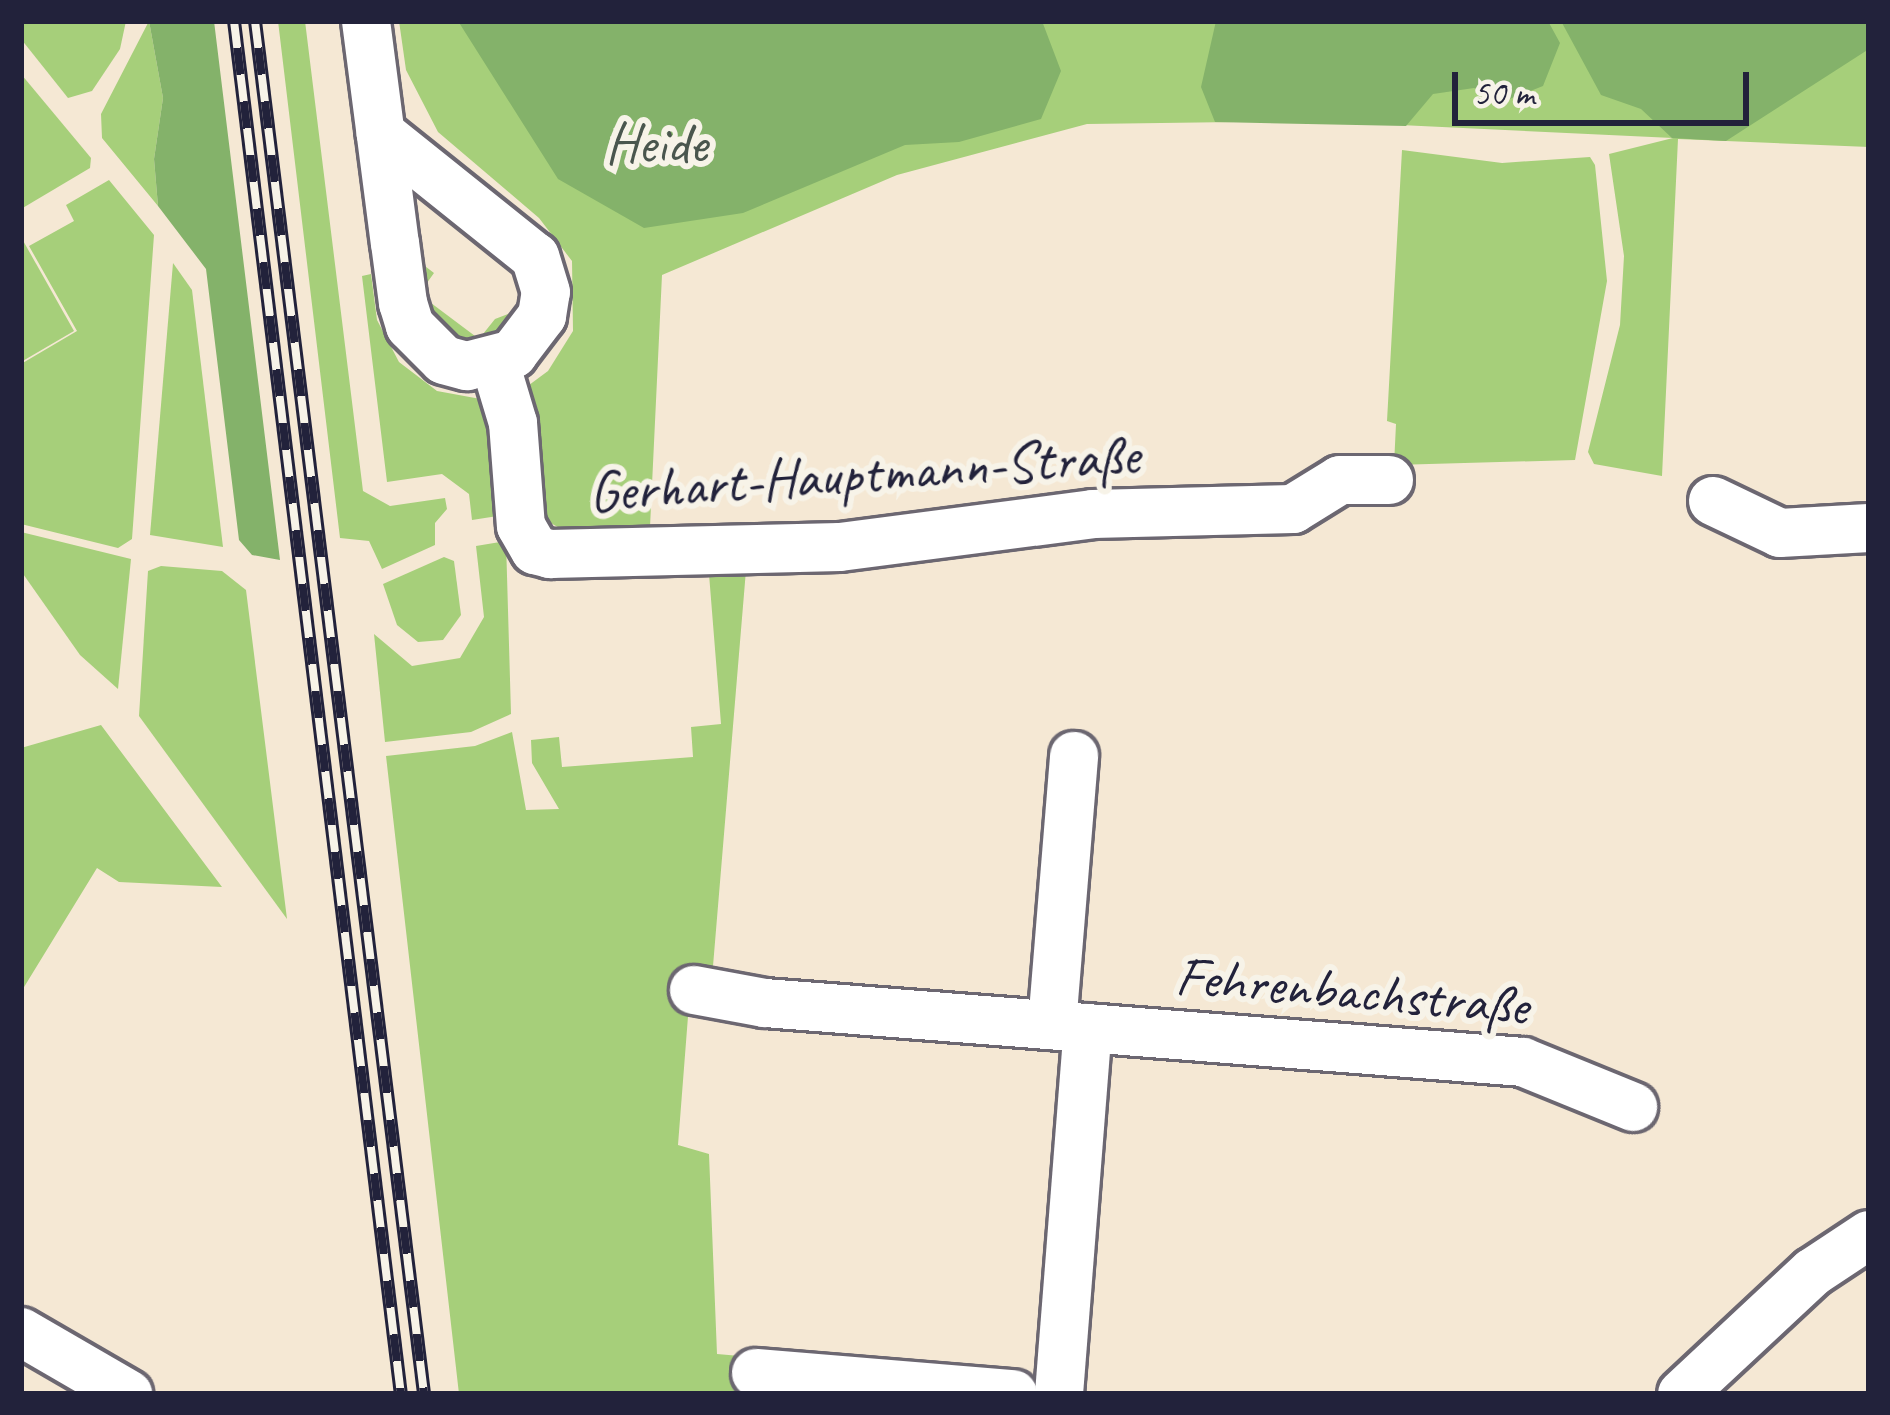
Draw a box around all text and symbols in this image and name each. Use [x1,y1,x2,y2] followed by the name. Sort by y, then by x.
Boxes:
[1458,48,1755,122] scale bar
[1473,70,1534,116] text: 50 m
[605,110,707,178] park label: Heide
[587,421,1141,527] street label: Gerhart-Hauptmann-Straße
[1173,942,1531,1040] street label: Fehrenbachstraße

